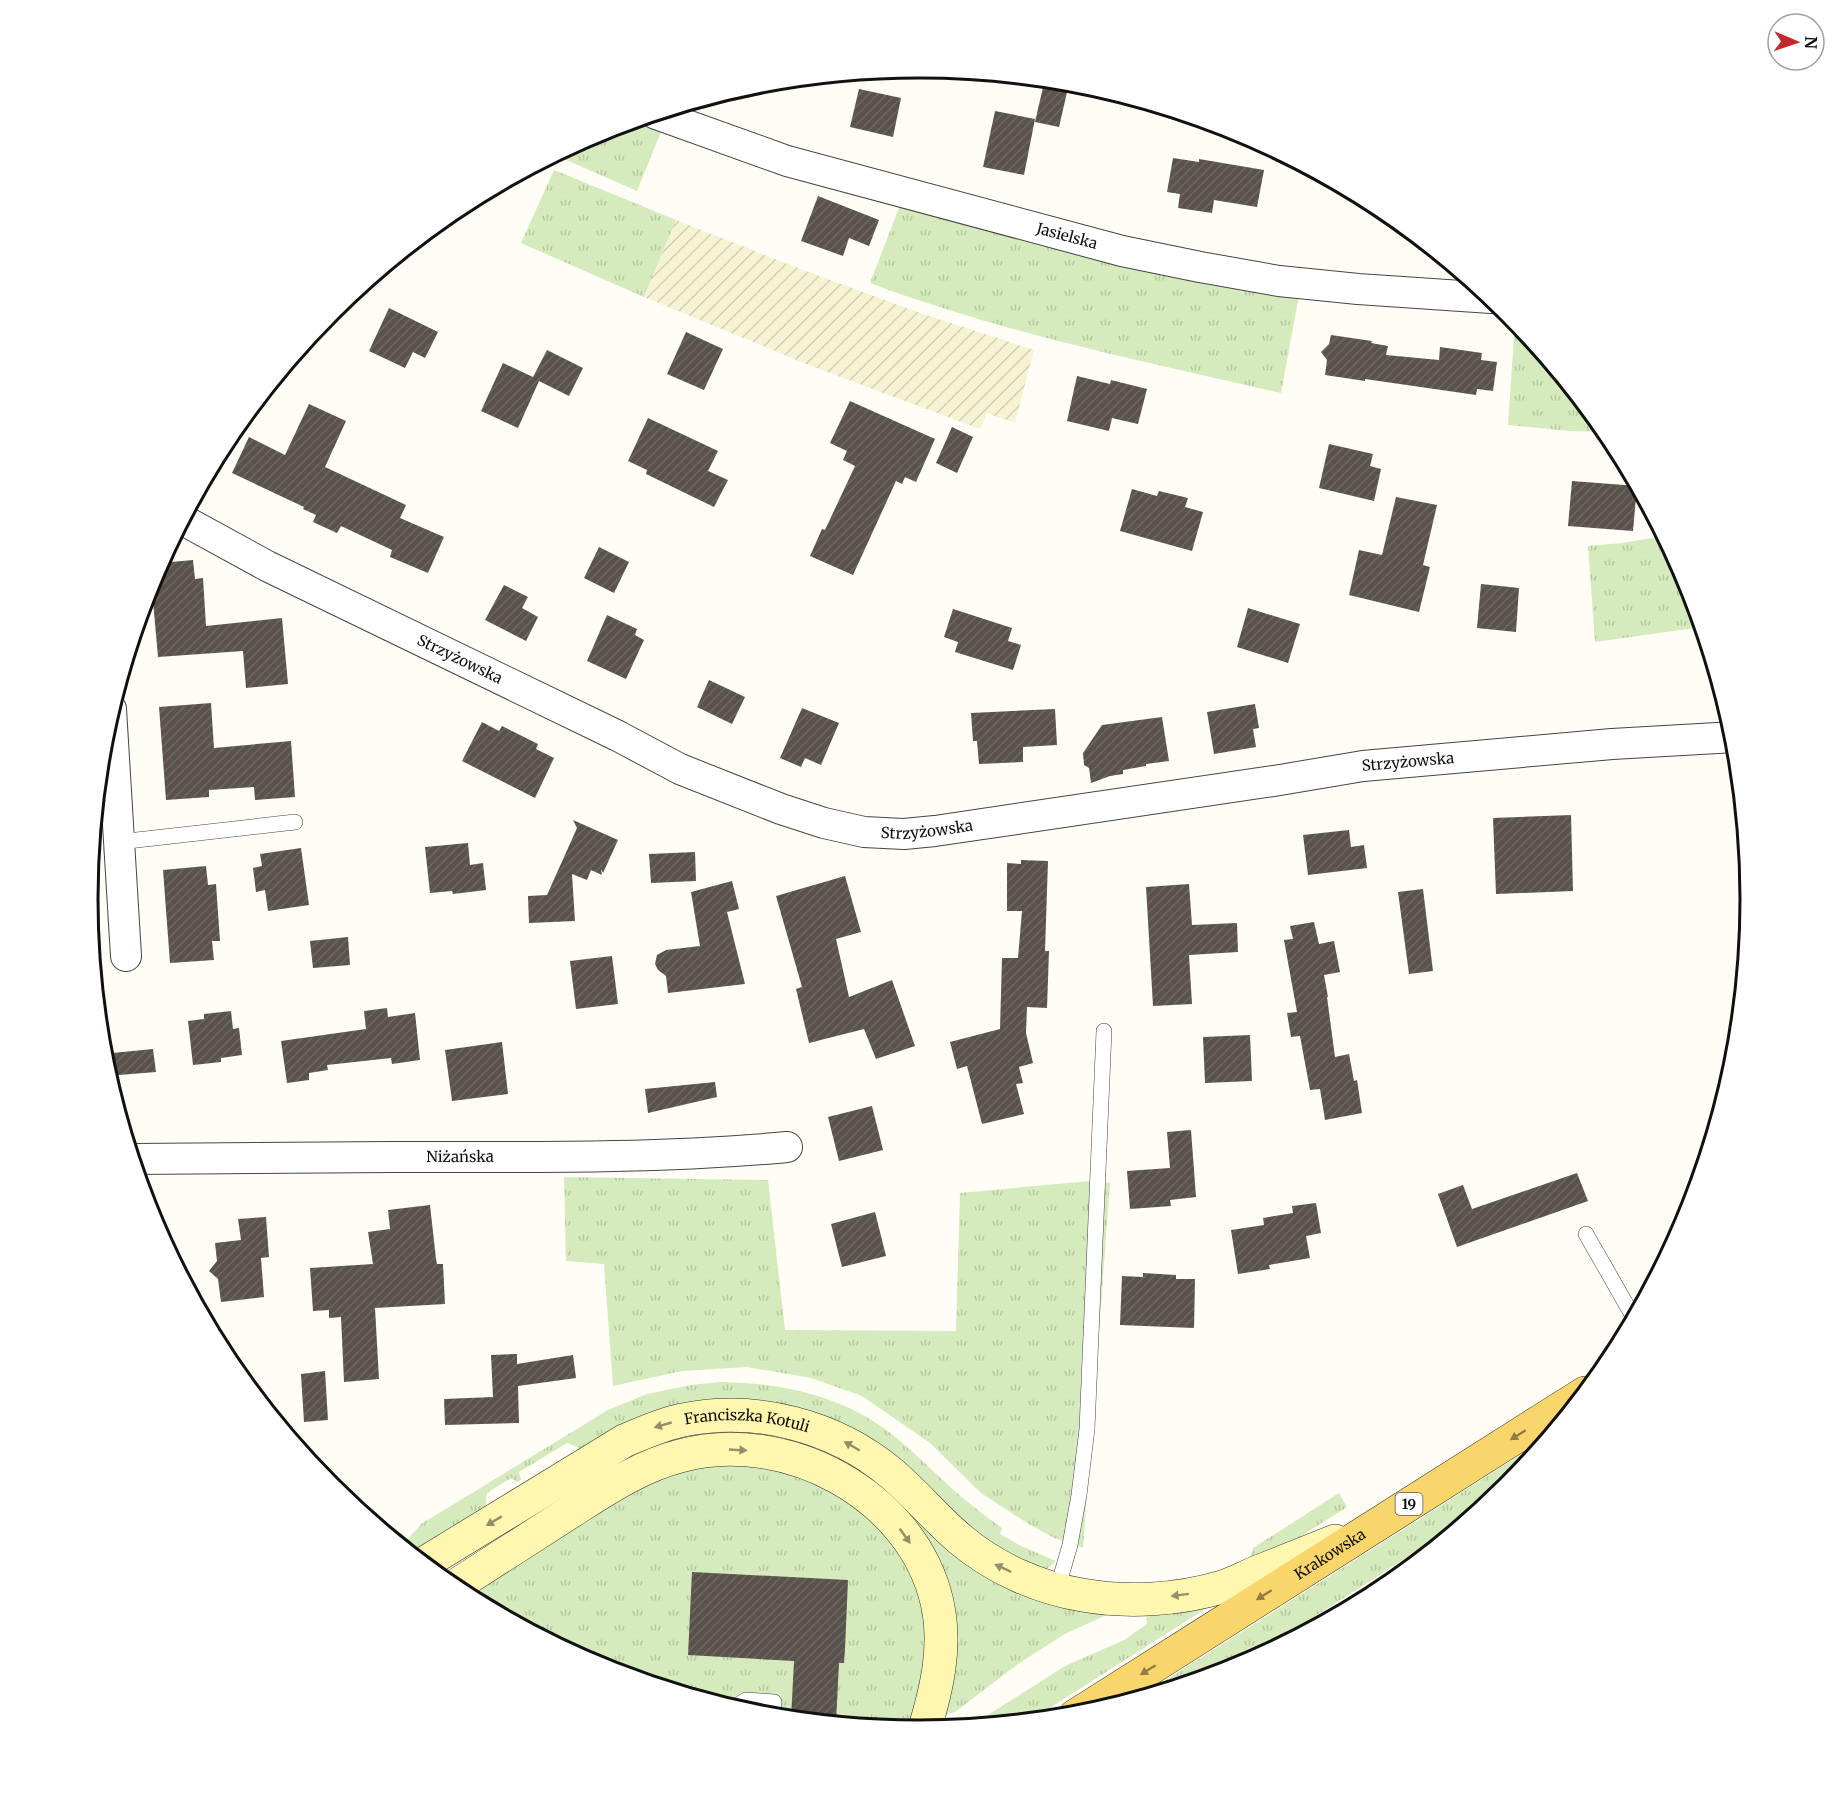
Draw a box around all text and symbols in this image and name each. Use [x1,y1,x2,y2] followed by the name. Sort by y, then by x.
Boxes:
[1766,12,1826,72] north arrow
[1801,36,1821,50] text: N
[1033,218,1100,253] street label: Jasielska
[414,630,506,688] street label: Strzyżowska
[1361,748,1455,775] street label: Strzyżowska
[880,816,974,843] street label: Strzyżowska
[426,1147,494,1166] street label: Niżańska
[683,1405,812,1436] street label: Franciszka Kotuli
[654,1421,672,1430] one-way arrow
[1510,1429,1526,1440] one-way arrow
[843,1441,860,1451] one-way arrow
[729,1445,748,1454] one-way arrow
[1396,1493,1422,1515] road number: 19
[486,1515,502,1526] one-way arrow
[1291,1524,1369,1584] street label: Krakowska
[899,1529,911,1544] one-way arrow
[994,1563,1011,1572] one-way arrow
[1256,1590,1272,1601] one-way arrow
[1170,1591,1189,1600] one-way arrow
[1140,1664,1156,1675] one-way arrow

